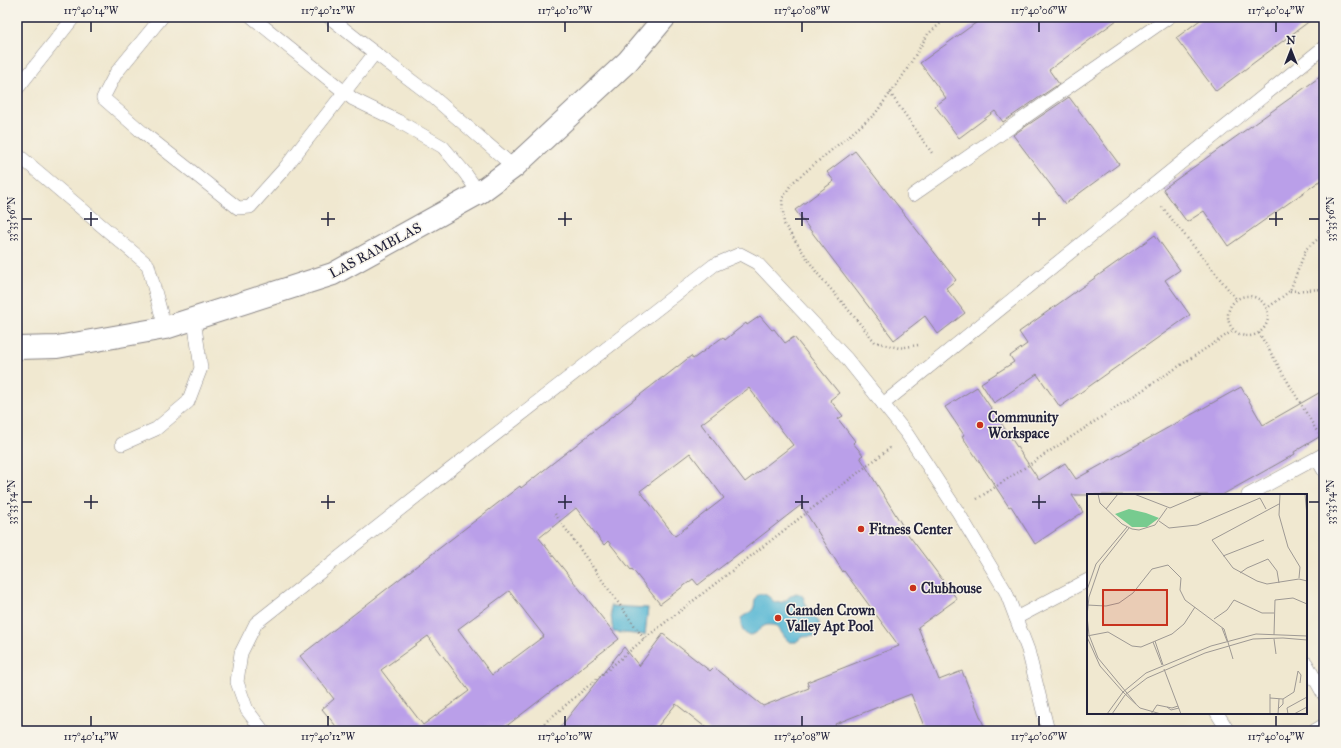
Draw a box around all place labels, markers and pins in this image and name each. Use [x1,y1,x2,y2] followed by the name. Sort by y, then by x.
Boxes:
[988,409,1060,443] place label: Community Workspace
[975,420,985,430] marker: Community Workspace
[869,521,953,538] place label: Fitness Center
[856,524,866,534] marker: Fitness Center
[921,580,982,597] place label: Clubhouse
[908,583,918,593] marker: Clubhouse
[785,602,876,636] place label: Camden Crown Valley Apt Pool
[773,613,783,623] marker: Camden Crown Valley Apt Pool

